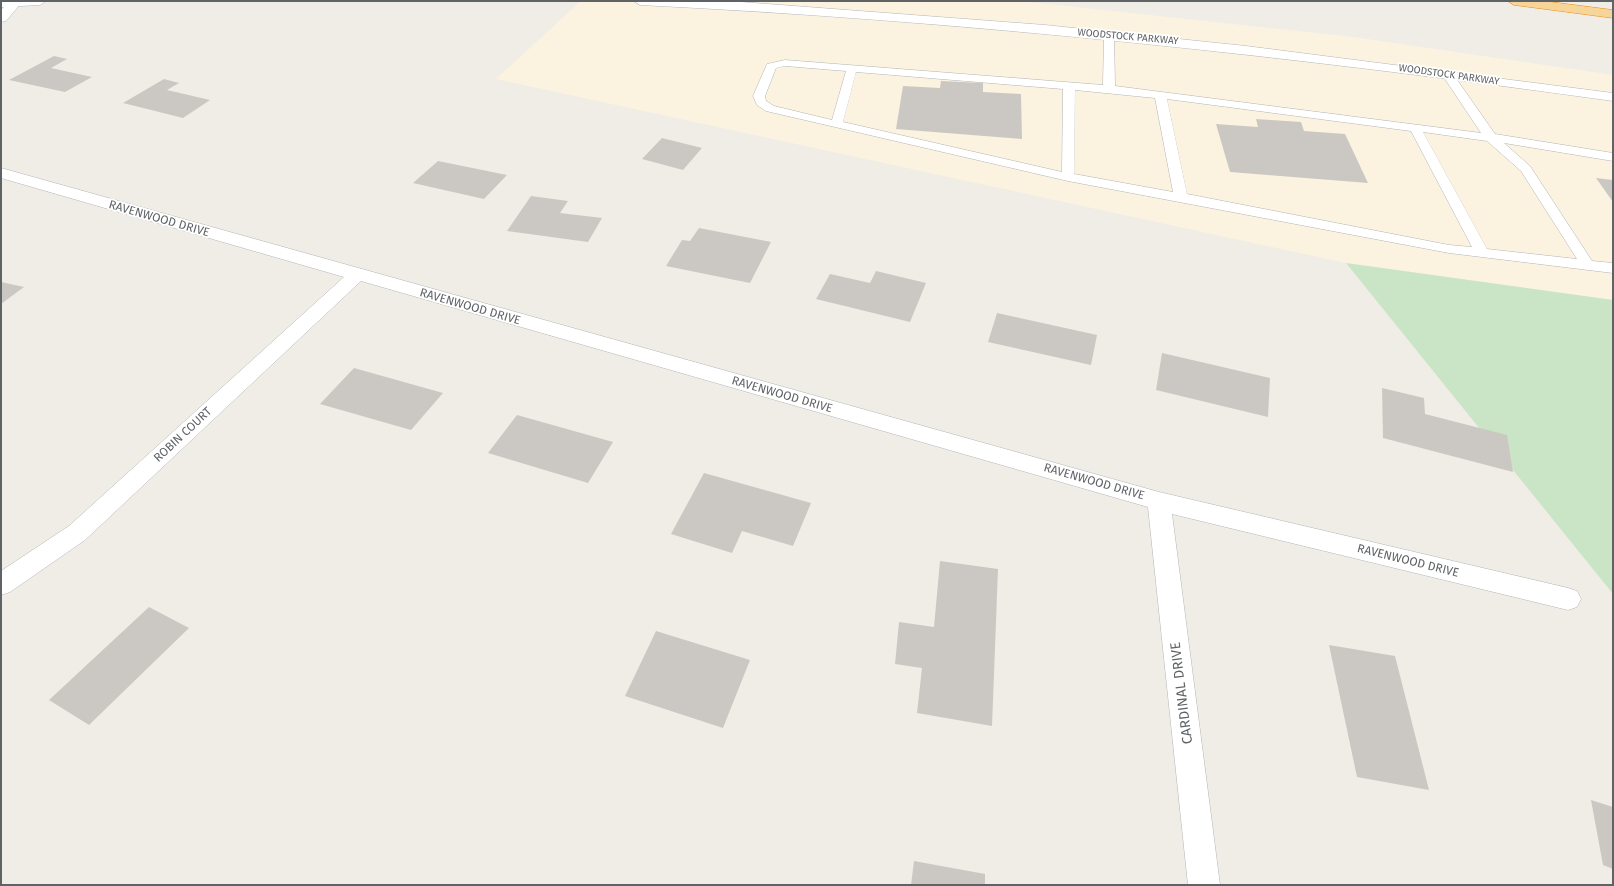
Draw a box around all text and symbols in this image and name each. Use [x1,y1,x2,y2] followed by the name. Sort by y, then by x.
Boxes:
[1077,27,1179,47] street label: WOODSTOCK PARKWAY
[1398,62,1500,88] street label: WOODSTOCK PARKWAY
[107,198,211,240] street label: RAVENWOOD DRIVE
[418,286,522,328] street label: RAVENWOOD DRIVE
[730,374,834,416] street label: RAVENWOOD DRIVE
[151,405,215,465] street label: ROBIN COURT
[1042,461,1146,503] street label: RAVENWOOD DRIVE
[1356,541,1460,581] street label: RAVENWOOD DRIVE
[1167,641,1197,745] street label: CARDINAL DRIVE

